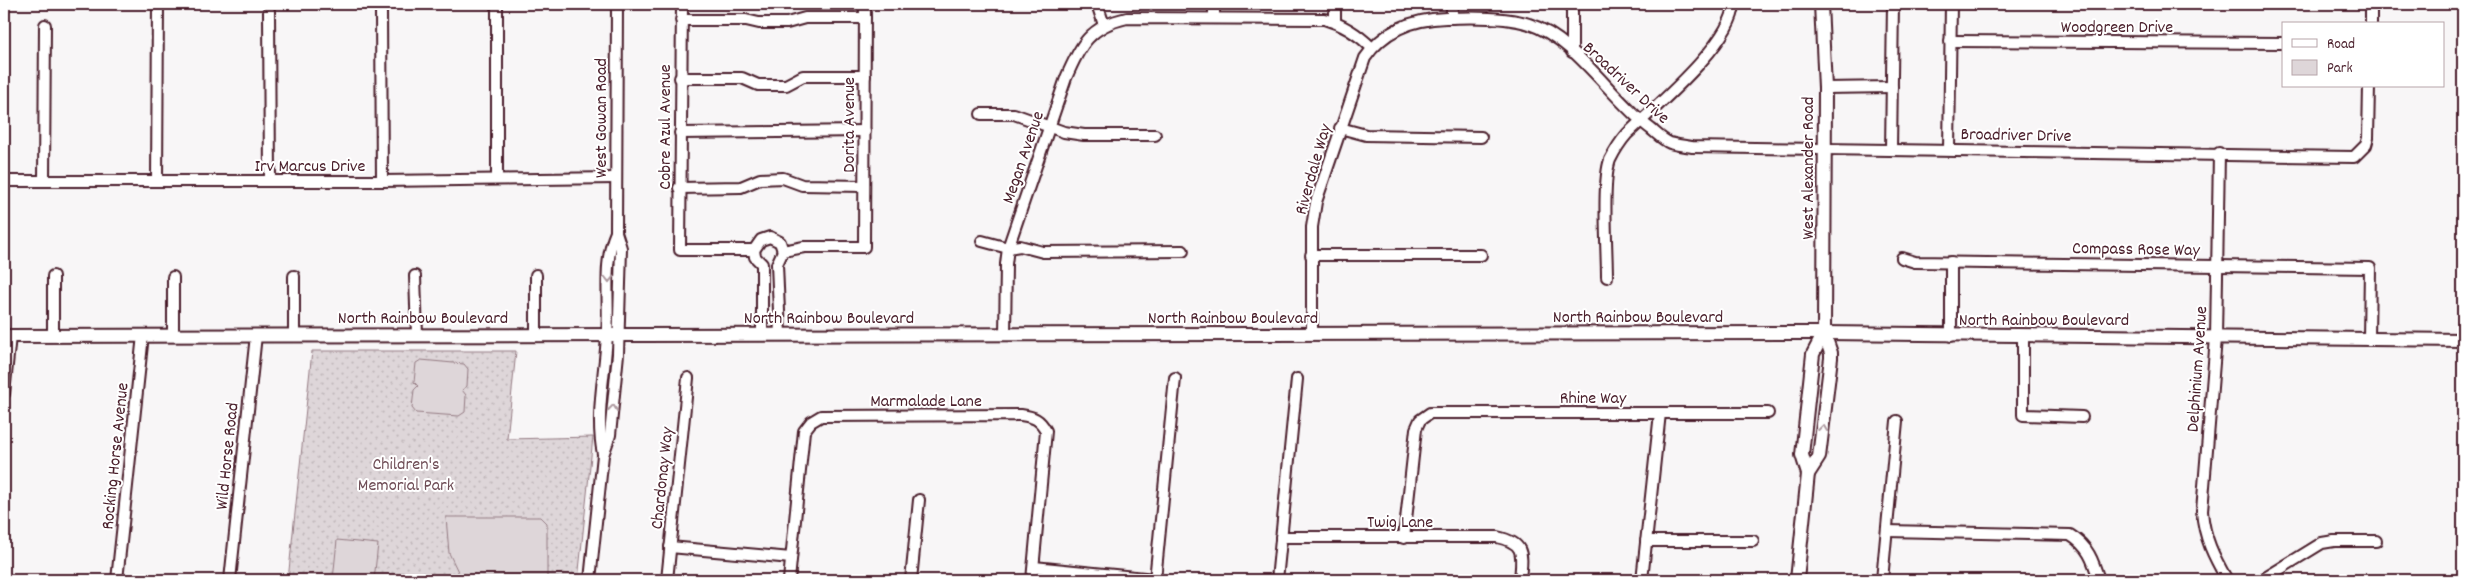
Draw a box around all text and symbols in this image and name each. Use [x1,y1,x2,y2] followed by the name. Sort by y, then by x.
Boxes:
[2061,16,2173,41] street label: Woodgreen Drive
[2282,22,2444,88] legend
[2327,34,2355,56] text: Road
[1576,37,1674,131] street label: Broadriver Drive
[590,58,615,178] street label: West Gowan Road
[2327,58,2353,80] text: Park
[654,64,679,190] street label: Cobre Azul Avenue
[838,77,863,173] street label: Dorita Avenue
[1797,97,1822,239] street label: West Alexander Road
[997,108,1052,207] street label: Megan Avenue
[1290,121,1339,218] street label: Riverdale Way
[1960,123,2072,150] street label: Broadriver Drive
[255,155,366,180] street label: Irv Marcus Drive
[2072,237,2201,264] street label: Compass Rose Way
[603,276,614,284] one-way arrow
[2182,305,2215,433] street label: Delphinium Avenue
[1553,306,1723,331] street label: North Rainbow Boulevard
[338,307,508,332] street label: North Rainbow Boulevard
[744,307,914,332] street label: North Rainbow Boulevard
[1148,307,1318,332] street label: North Rainbow Boulevard
[1959,309,2129,334] street label: North Rainbow Boulevard
[96,381,137,531] street label: Rocking Horse Avenue
[1560,387,1627,412] street label: Rhine Way
[870,390,982,415] street label: Marmalade Lane
[210,401,247,511] street label: Wild Horse Road
[607,403,618,411] one-way arrow
[1817,424,1828,432] one-way arrow
[646,425,681,531] street label: Chardonay Way
[358,453,454,499] park label: Children's Memorial Park
[1367,511,1433,536] street label: Twig Lane

